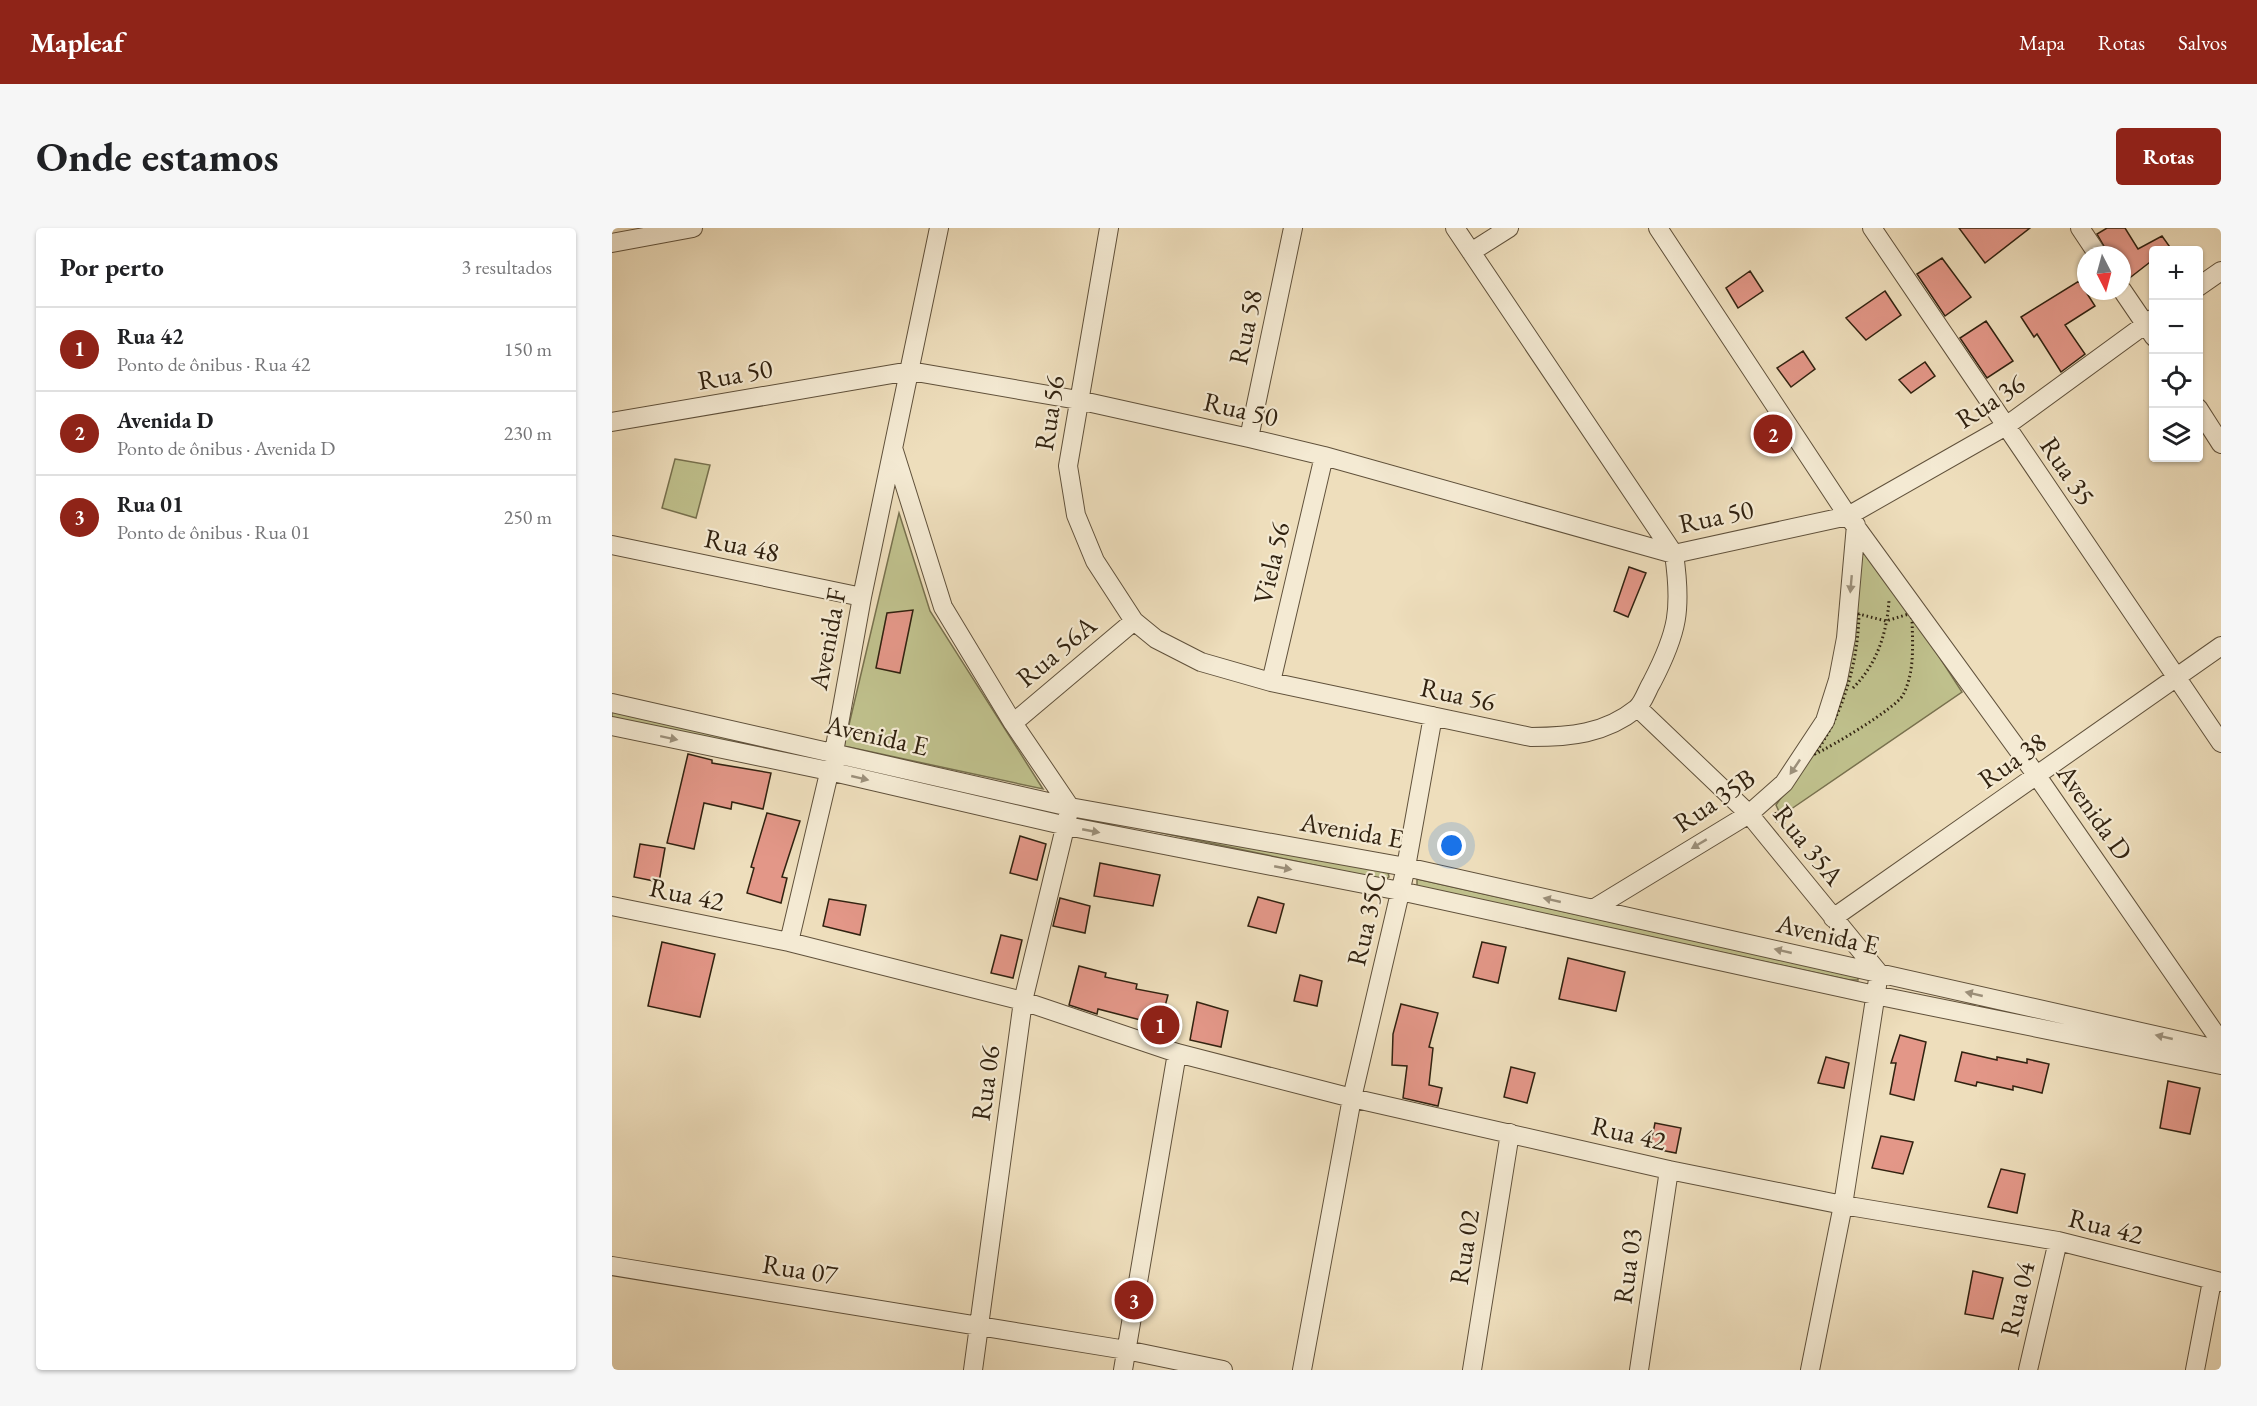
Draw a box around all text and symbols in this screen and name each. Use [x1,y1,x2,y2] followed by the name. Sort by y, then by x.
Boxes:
[30,24,124,60] text: Mapleaf
[2019,29,2065,56] text: Mapa
[2098,29,2145,56] text: Rotas
[2178,29,2227,56] text: Salvos
[2116,128,2221,185] button: Rotas
[36,129,279,184] text: Onde estamos
[2077,246,2131,300] north arrow
[2149,246,2203,462] map controls
[2149,246,2203,300] button: +
[60,250,164,284] text: Por perto
[461,254,552,280] text: 3 resultados
[1220,286,1270,368] street label: Rua 58
[2149,300,2203,354] button: −
[117,322,184,351] text: Rua 42
[74,336,85,362] text: 1
[504,336,552,362] text: 150 m
[695,350,775,398] street label: Rua 50
[117,351,310,377] text: Ponto de ônibus · Rua 42
[2149,354,2203,408] button: locate
[1949,366,2031,436] street label: Rua 36
[1026,373,1072,453] street label: Rua 56
[1200,383,1282,435] street label: Rua 50
[117,406,213,435] text: Avenida D
[2149,408,2203,462] button: layers
[1754,412,1792,456] pin: 2
[74,420,85,446] text: 2
[504,420,552,446] text: 230 m
[2032,430,2104,512] street label: Rua 35
[117,435,335,461] text: Ponto de ônibus · Avenida D
[117,490,184,519] text: Rua 01
[1675,491,1757,541] street label: Rua 50
[74,504,85,530] text: 3
[504,504,552,530] text: 250 m
[1245,518,1297,608] street label: Viela 56
[117,519,310,545] text: Ponto de ônibus · Rua 01
[701,520,783,570] street label: Rua 48
[1846,574,1856,593] one-way arrow
[800,585,854,694] street label: Avenida F
[1009,607,1104,695] street label: Rua 56A
[1417,669,1499,719] street label: Rua 56
[821,706,932,764] street label: Avenida E
[1971,724,2053,796] street label: Rua 38
[660,734,679,743] one-way arrow
[2049,756,2141,867] street label: Avenida D
[1789,758,1801,774] one-way arrow
[1666,760,1762,840] street label: Rua 35B
[851,774,869,784] one-way arrow
[1766,797,1852,893] street label: Rua 35A
[1297,804,1406,856] street label: Avenida E
[1082,827,1101,836] one-way arrow
[1437,831,1466,860] your location
[1691,839,1707,850] one-way arrow
[1273,864,1292,873] one-way arrow
[646,869,728,919] street label: Rua 42
[1338,869,1394,969] street label: Rua 35C
[1543,894,1561,904] one-way arrow
[1772,905,1883,963] street label: Avenida E
[1774,946,1793,956] one-way arrow
[1964,989,1983,998] one-way arrow
[1140,1002,1180,1048] pin: 1
[2154,1032,2173,1041] one-way arrow
[962,1043,1008,1123] street label: Rua 06
[1588,1107,1670,1159] street label: Rua 42
[2065,1200,2147,1252] street label: Rua 42
[1441,1207,1487,1287] street label: Rua 02
[1604,1226,1650,1306] street label: Rua 03
[760,1246,841,1292] street label: Rua 07
[1991,1257,2043,1340] street label: Rua 04
[1114,1278,1154,1322] pin: 3

